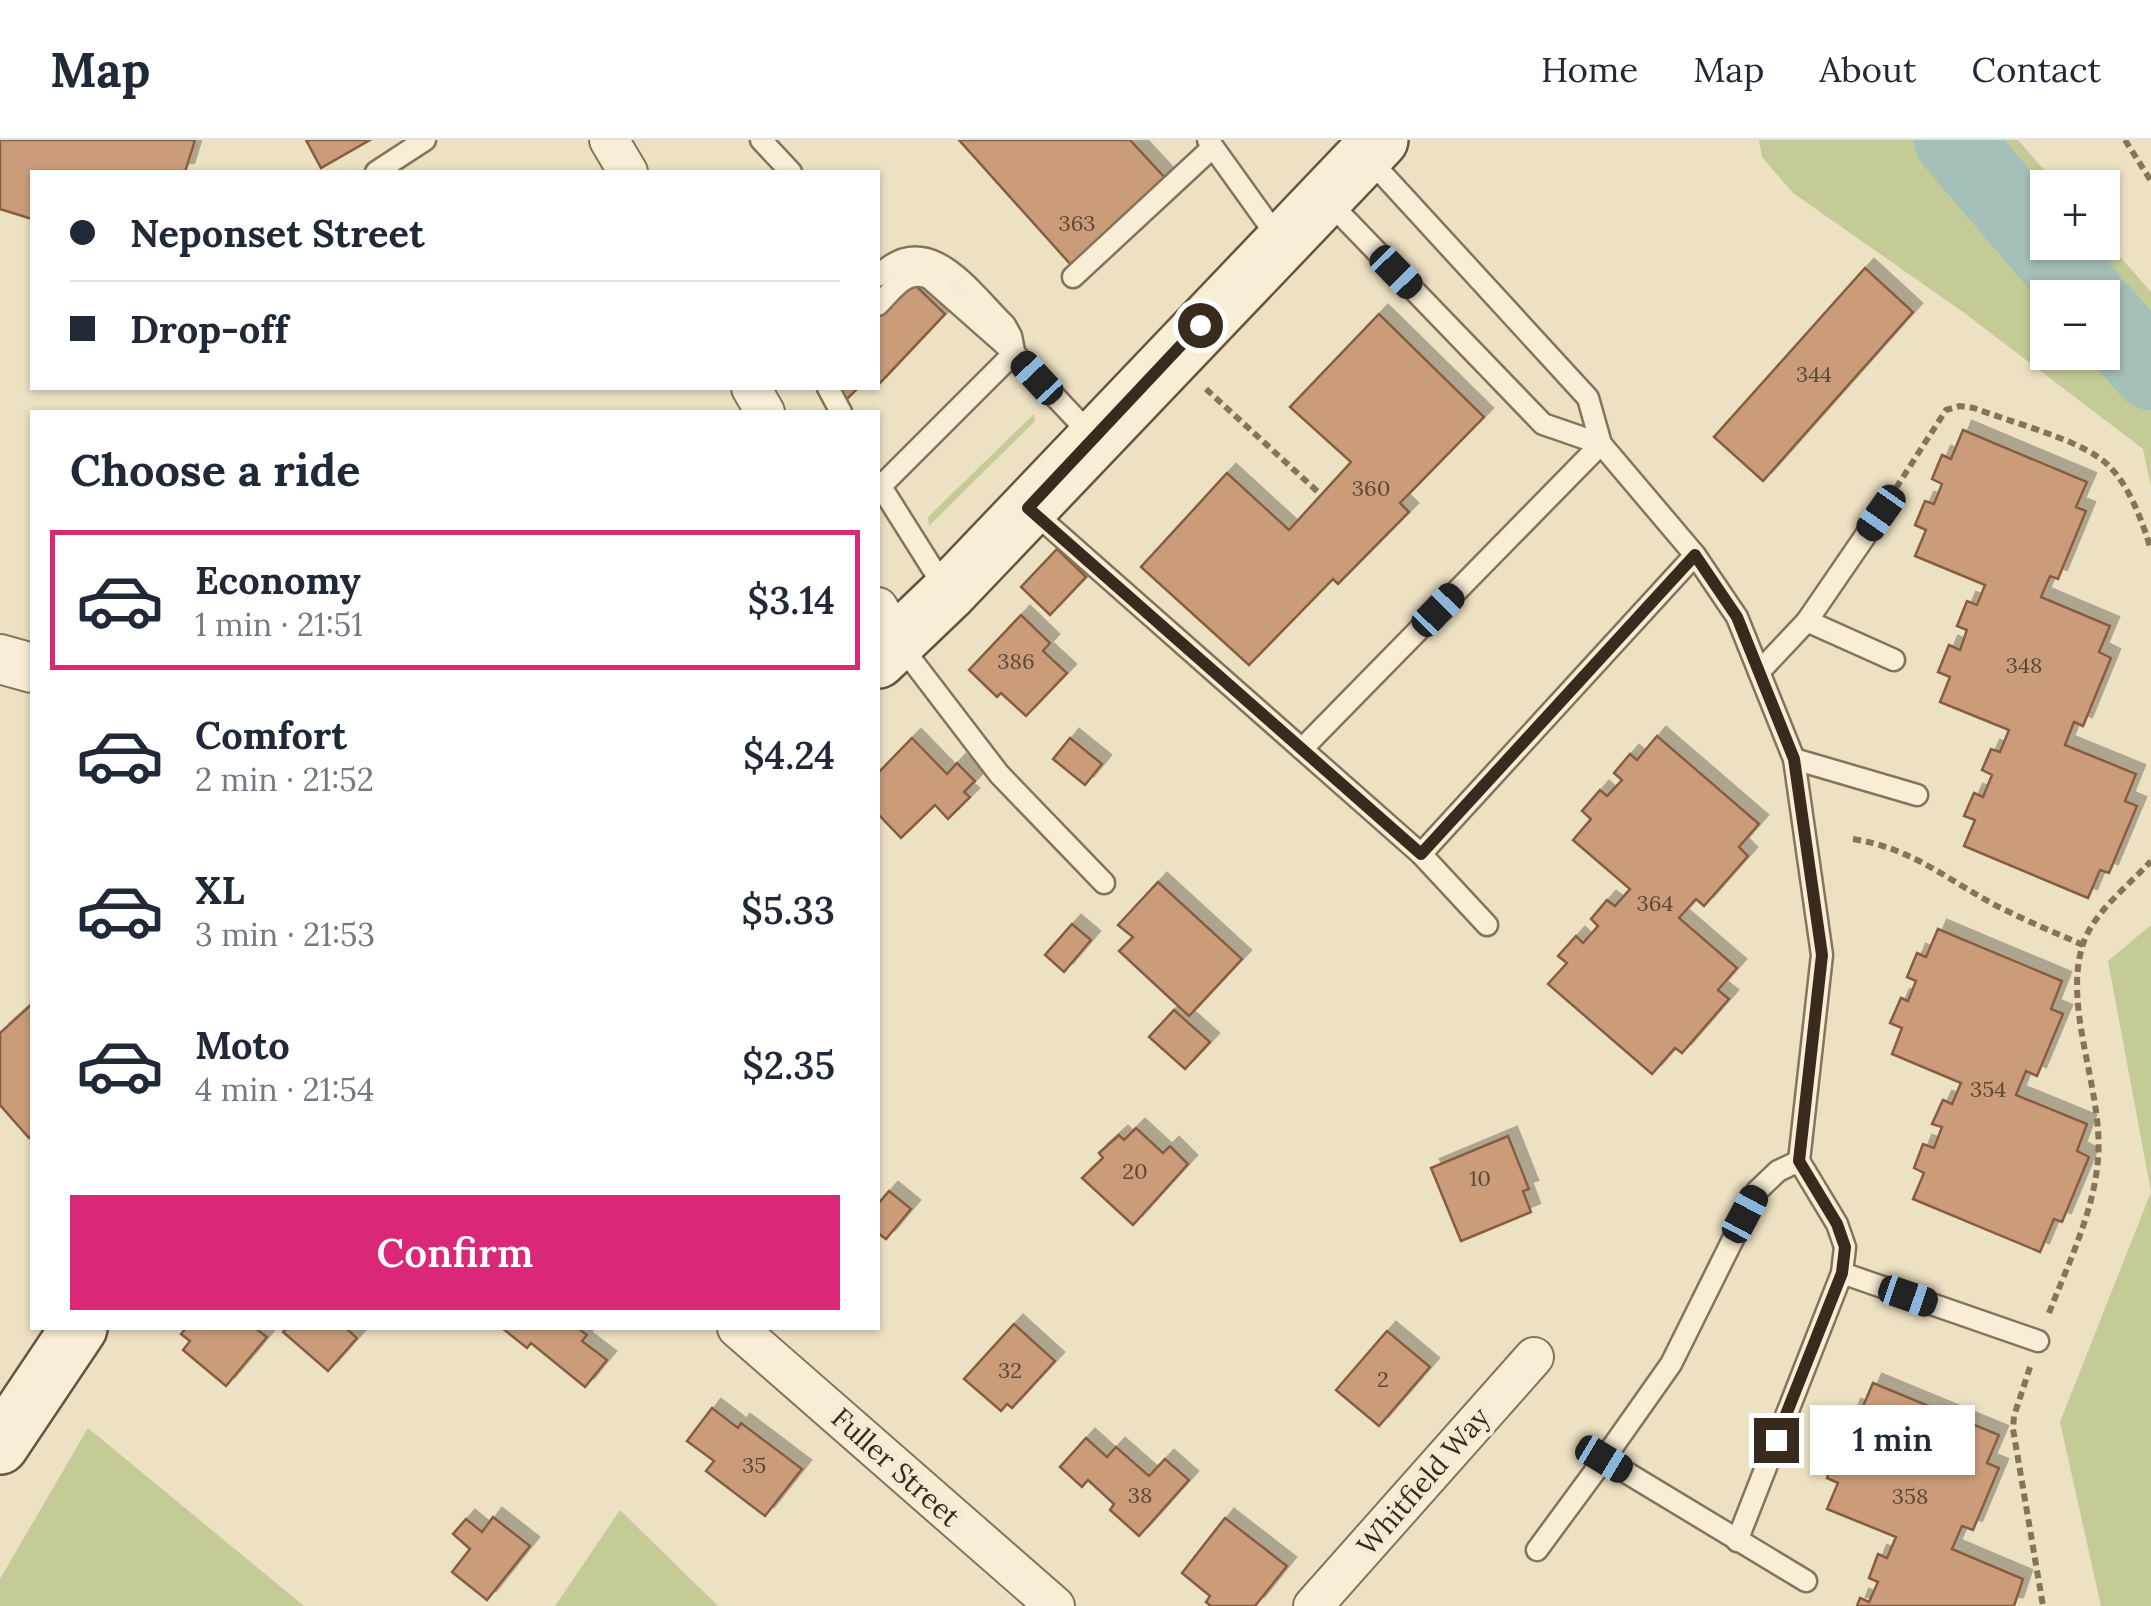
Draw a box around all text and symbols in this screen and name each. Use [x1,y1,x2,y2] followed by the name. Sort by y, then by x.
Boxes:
[50,39,150,100] text: Map
[1541,47,1638,92] text: Home
[1693,47,1764,92] text: Map
[1819,47,1917,92] text: About
[1972,47,2101,92] text: Contact
[2030,170,2120,370] map controls
[2030,170,2120,260] button: +
[130,209,425,257] text: Neponset Street
[1058,209,1096,237] house number: 363
[1364,240,1428,304] car
[2030,280,2120,370] button: −
[1178,303,1223,348] route start
[130,305,288,353] text: Drop-off
[1006,346,1068,410] car
[1796,360,1832,388] house number: 344
[70,441,360,498] text: Choose a ride
[1352,474,1390,502] house number: 360
[1852,480,1910,546] car
[75,555,165,645] icon: car
[195,556,361,604] text: Economy
[748,576,835,624] text: $3.14
[1406,578,1470,642] car
[195,604,363,645] text: 1 min · 21:51
[997,647,1035,675] house number: 386
[2006,651,2042,679] house number: 348
[75,710,165,800] icon: car
[195,711,347,759] text: Comfort
[743,731,835,779] text: $4.24
[195,759,374,800] text: 2 min · 21:52
[75,865,165,955] icon: car
[195,866,245,914] text: XL
[741,886,835,934] text: $5.33
[1637,889,1674,917] house number: 364
[195,914,375,955] text: 3 min · 21:53
[75,1020,165,1110] icon: car
[195,1021,290,1069] text: Moto
[742,1041,835,1089] text: $2.35
[195,1069,374,1110] text: 4 min · 21:54
[1970,1075,2006,1103] house number: 354
[1122,1157,1148,1185] house number: 20
[1469,1164,1491,1192] house number: 10
[1718,1180,1772,1248] car
[70,1195,840,1310] button: Confirm
[1875,1272,1941,1320] car
[998,1356,1022,1384] house number: 32
[1377,1365,1389,1393] house number: 2
[1349,1399,1497,1562] street label: Whitfield Way
[824,1400,968,1534] street label: Fuller Street
[1811,1405,1976,1475] callout: 1 min
[1754,1418,1799,1463] route end
[1852,1419,1933,1460] text: 1 min
[1571,1431,1637,1487] car
[742,1451,766,1479] house number: 35
[1128,1481,1152,1509] house number: 38
[1892,1482,1928,1510] house number: 358

